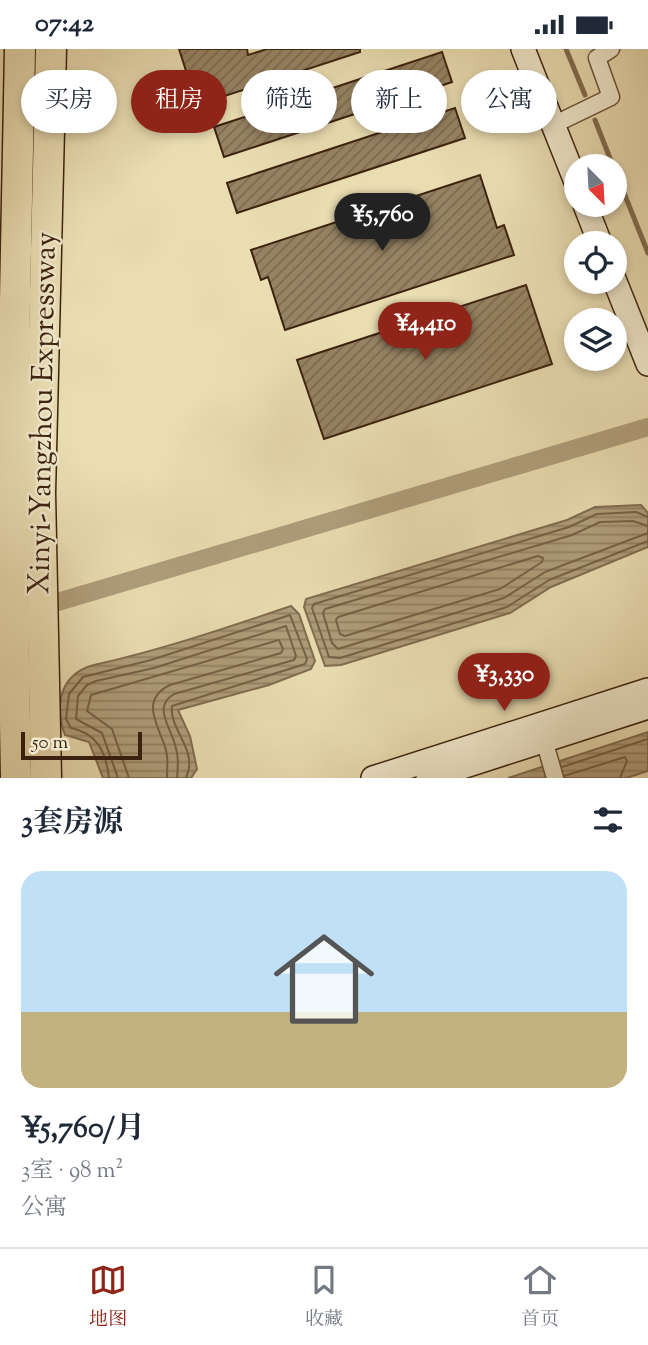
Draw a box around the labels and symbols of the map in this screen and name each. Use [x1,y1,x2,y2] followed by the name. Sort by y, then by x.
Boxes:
[564,154,626,217] north arrow
[325,193,439,253] pin: ¥5,760
[19,231,69,595] street label: Xinyi-Yangzhou Expressway
[368,303,482,362] pin: ¥4,410
[447,653,561,713] pin: ¥3,330
[21,729,142,761] scale bar

